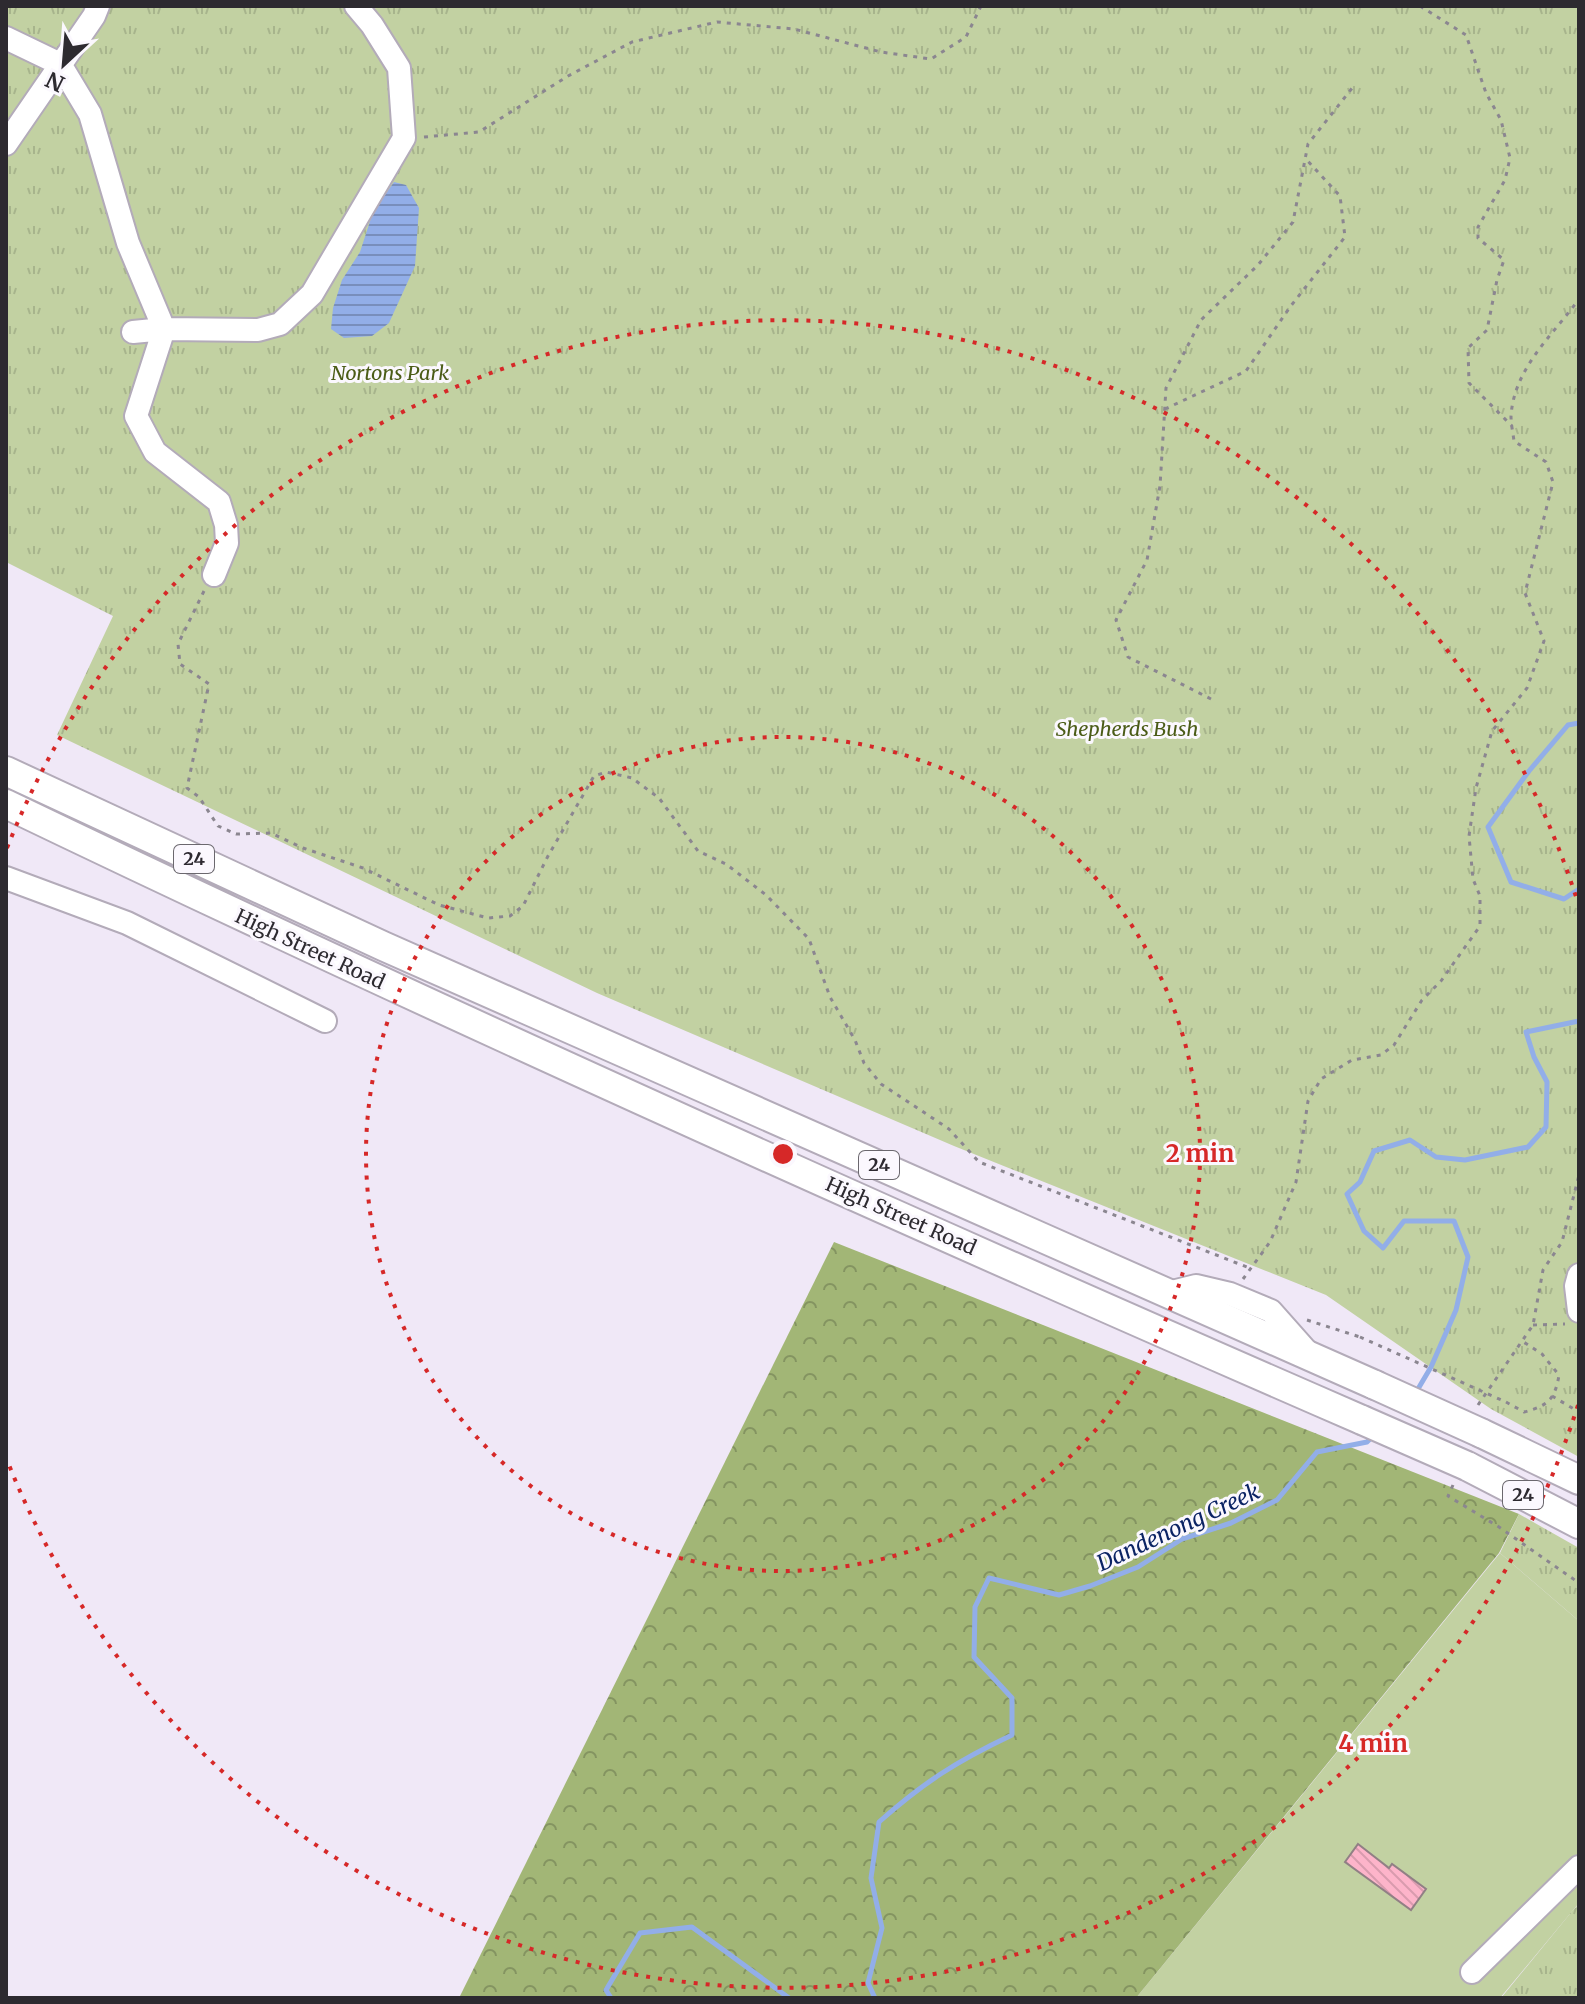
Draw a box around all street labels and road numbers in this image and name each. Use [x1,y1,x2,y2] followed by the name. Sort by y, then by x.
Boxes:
[174,845,214,873] road number: 24
[231,903,389,994] street label: High Street Road
[859,1151,899,1179] road number: 24
[822,1171,981,1260] street label: High Street Road
[1503,1481,1543,1509] road number: 24

